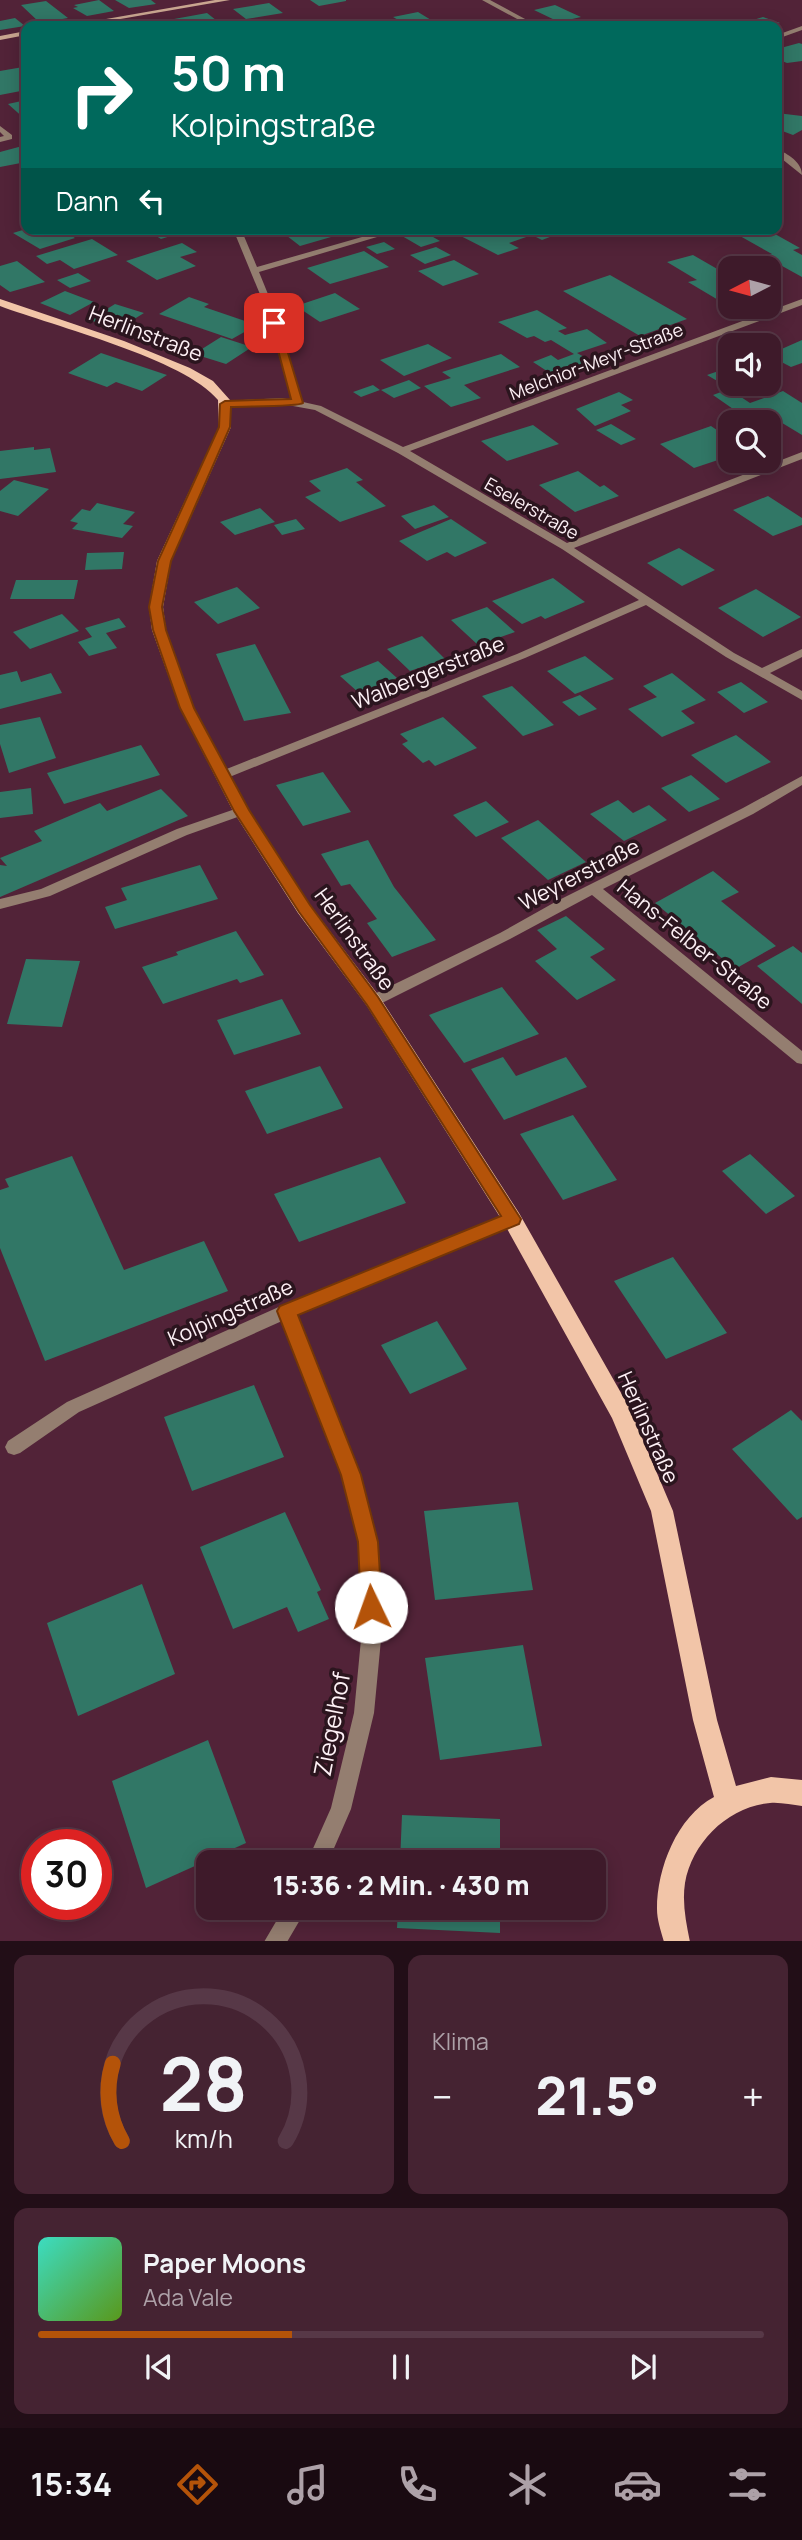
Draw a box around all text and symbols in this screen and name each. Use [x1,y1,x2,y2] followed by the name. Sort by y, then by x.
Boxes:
[171,39,286,106] text: 50 m
[56,49,147,140] icon: right
[171,103,376,147] text: Kolpingstraße
[133,182,171,220] icon: left
[56,183,119,219] text: Dann
[718,256,780,318] north arrow
[718,256,781,473] map controls
[244,293,304,353] pin
[85,298,207,368] street label: Herlinstraße
[255,304,293,342] icon: arrive
[506,317,686,405] street label: Melchior-Meyr-Straße
[718,333,781,396] button: sound
[718,410,781,473] button: search
[480,471,584,545] street label: Eselerstraße
[348,629,508,715] street label: Walbergerstraße
[514,832,644,916] street label: Weyrerstraße
[612,873,778,1015] street label: Hans-Felber-Straße
[309,882,401,996] street label: Herlinstraße
[163,1272,297,1352] street label: Kolpingstraße
[612,1367,686,1487] street label: Herlinstraße
[334,1570,408,1644] position arrow
[305,1669,357,1779] street label: Ziegelhof
[21,1829,112,1920] speed limit sign: 30
[272,1867,530,1903] text: 15:36 · 2 Min. · 430 m
[432,2025,489,2057] text: Klima
[160,2033,248,2133] text: 28
[536,2060,659,2131] text: 21.5°
[432,2070,453,2122] text: −
[742,2070,764,2122] text: +
[175,2120,233,2155] text: km/h
[143,2245,306,2281] text: Paper Moons
[143,2281,233,2313] text: Ada Vale
[140,2348,178,2386] icon: previous
[382,2348,420,2386] icon: pause
[624,2348,662,2386] icon: next
[173,2460,222,2509] icon: directions
[283,2460,332,2509] icon: music
[393,2460,442,2509] icon: phone
[503,2460,552,2509] icon: climate
[613,2460,662,2509] icon: car
[723,2460,772,2509] icon: filters
[30,2462,112,2506] text: 15:34

